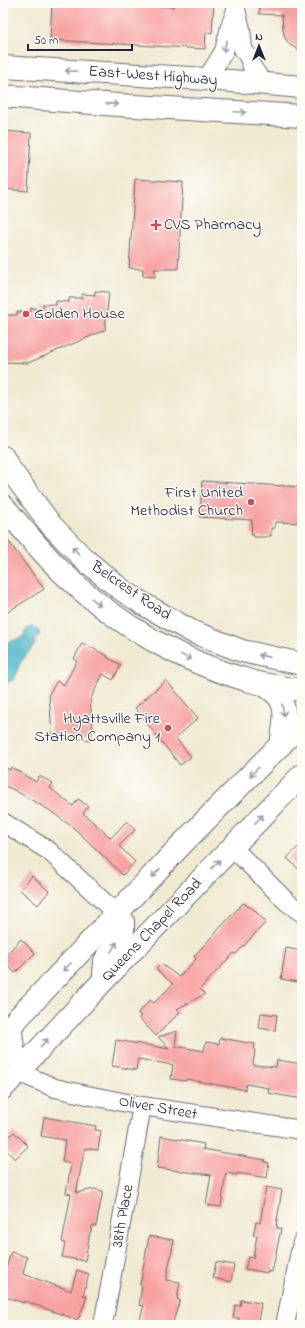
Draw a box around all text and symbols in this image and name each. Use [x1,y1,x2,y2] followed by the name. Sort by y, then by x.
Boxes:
[28,26,132,52] scale bar
[239,26,279,66] north arrow
[255,29,263,45] text: N
[34,32,58,50] text: 50 m
[221,39,228,52] one-way arrow
[88,60,218,92] street label: East-West Highway
[65,68,78,75] one-way arrow
[105,101,118,108] one-way arrow
[233,109,246,116] one-way arrow
[164,213,261,237] place label: CVS Pharmacy
[151,220,161,230] marker: CVS Pharmacy
[34,302,125,326] place label: Golden House
[21,309,31,319] marker: Golden House
[130,481,243,523] place label: First United Methodist Church
[246,497,256,507] marker: First United Methodist Church
[72,546,81,556] one-way arrow
[85,555,176,627] street label: Belcrest Road
[91,597,101,606] one-way arrow
[258,651,271,659] one-way arrow
[180,654,192,662] one-way arrow
[279,703,287,716] one-way arrow
[35,707,161,749] place label: Hyattsville Fire Station Company 1
[163,723,173,733] marker: Hyattsville Fire Station Company 1
[249,767,259,777] one-way arrow
[255,814,264,824] one-way arrow
[211,859,221,869] one-way arrow
[152,867,161,877] one-way arrow
[96,873,208,987] street label: Queens Chapel Road
[111,941,119,953] one-way arrow
[62,962,71,972] one-way arrow
[40,1038,49,1048] one-way arrow
[117,1089,200,1127] street label: Oliver Street
[106,1182,140,1249] street label: 38th Place

